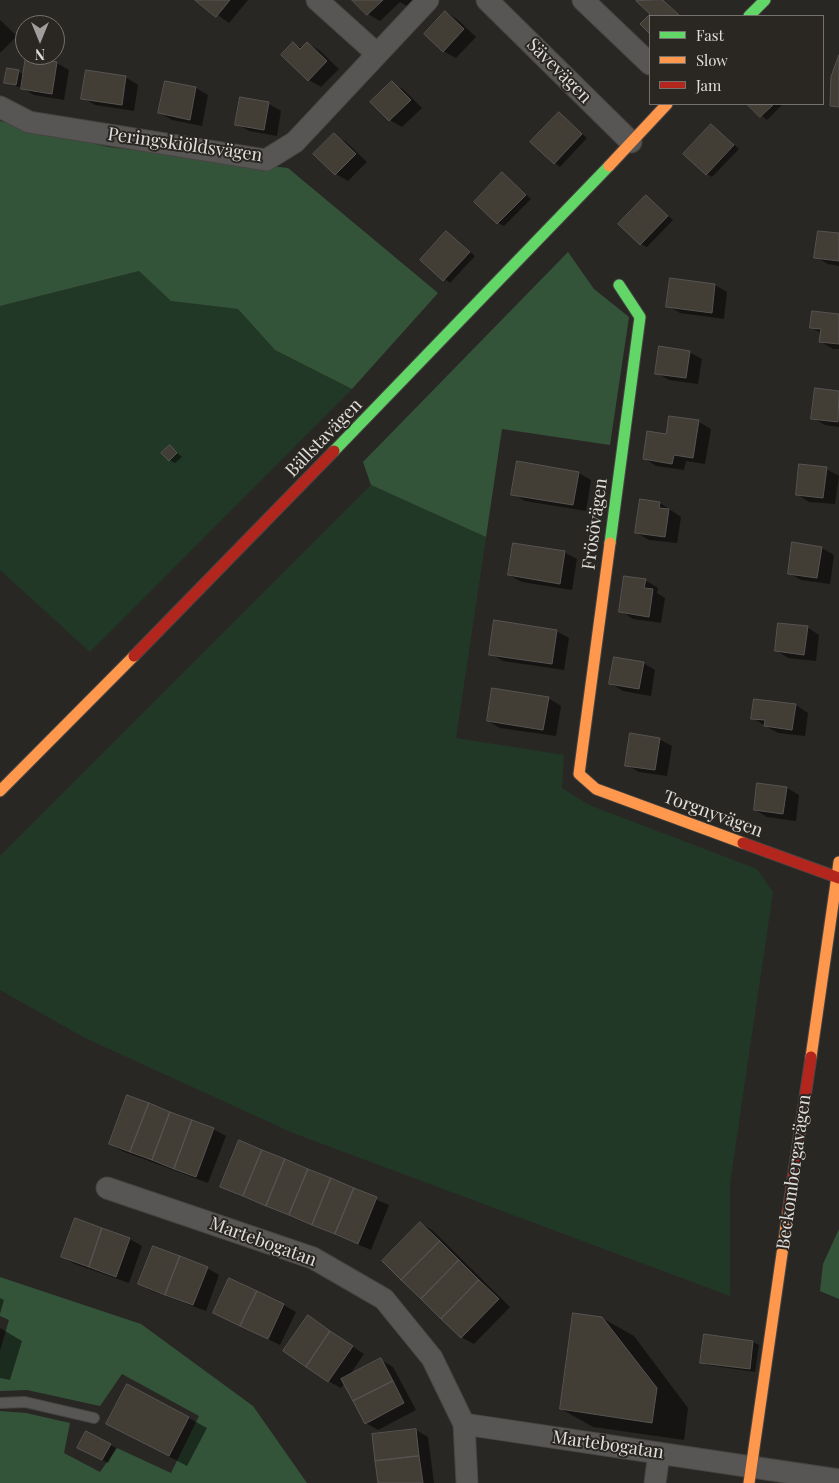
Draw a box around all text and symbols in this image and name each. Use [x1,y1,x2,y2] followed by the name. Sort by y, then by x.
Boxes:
[15,15,65,65] north arrow
[649,15,824,105] legend
[696,25,724,45] text: Fast
[522,34,596,108] street label: Sävevägen
[35,45,45,64] text: N
[696,50,728,70] text: Slow
[696,75,721,95] text: Jam
[106,123,264,167] street label: Peringskiöldsvägen
[281,394,367,482] street label: Bällstavägen
[578,477,612,571] street label: Frösövägen
[660,786,766,842] street label: Torgnyvägen
[772,1093,816,1251] street label: Beckombergavägen
[206,1213,320,1271] street label: Martebogatan
[551,1426,665,1464] street label: Martebogatan

